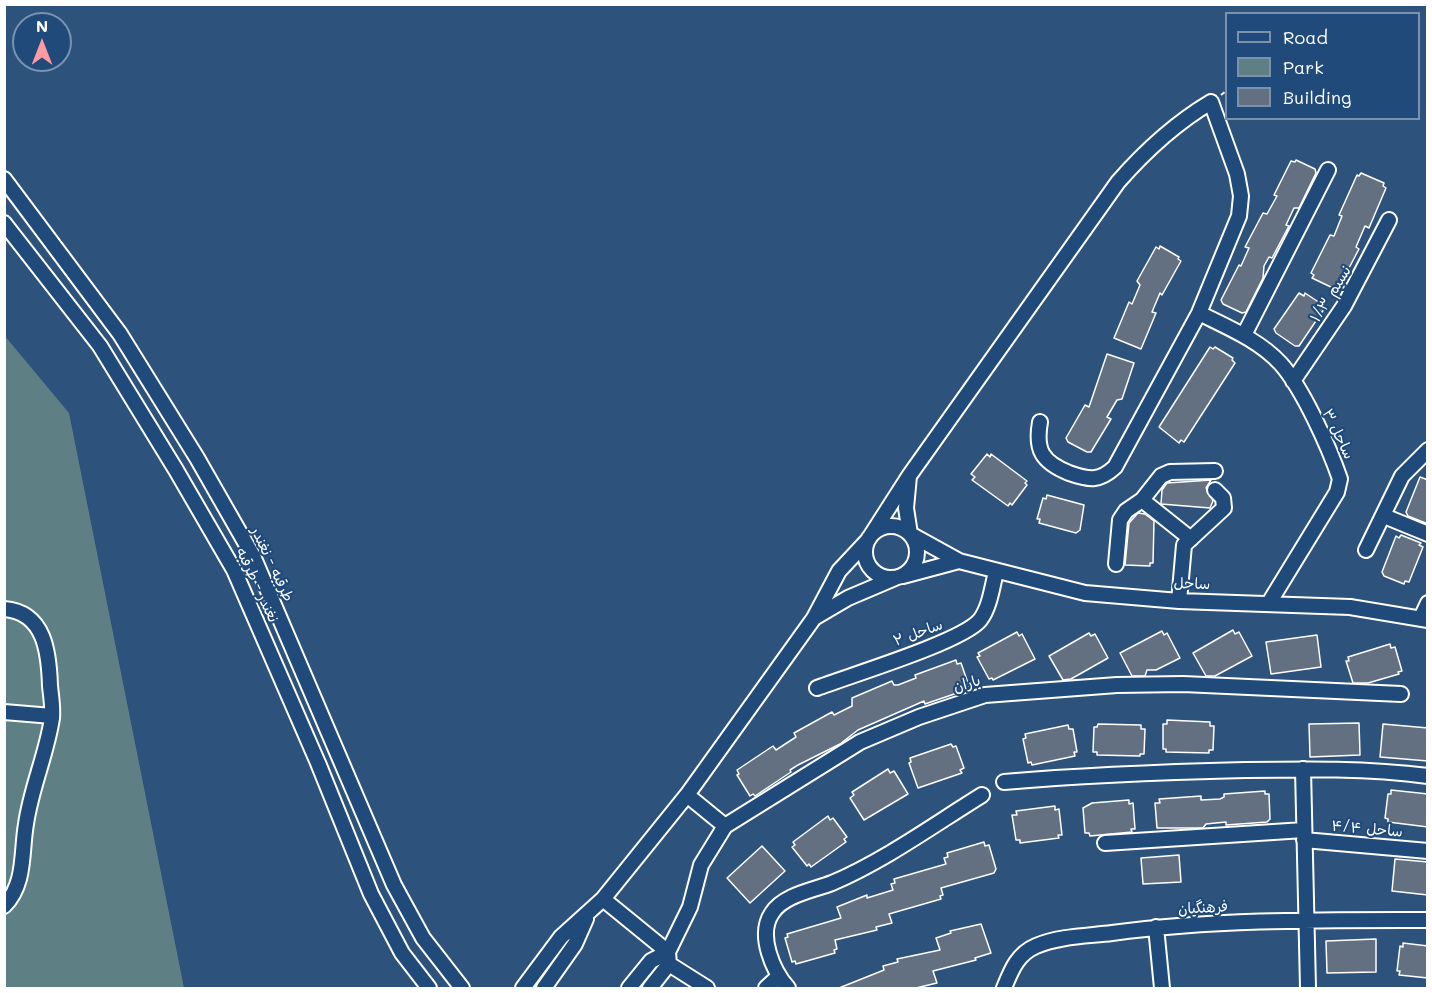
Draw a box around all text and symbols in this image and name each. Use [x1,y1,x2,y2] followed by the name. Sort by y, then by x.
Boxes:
[12,12,72,72] north arrow
[1225,12,1420,120] legend
[36,15,48,36] text: N
[1283,25,1328,49] text: Road
[1283,55,1324,79] text: Park
[1283,85,1351,109] text: Building
[1307,262,1355,326] street label: نسیم ۱/۳
[1318,406,1358,462] street label: ساحل ۳
[247,523,297,605] street label: طرقبه - نغندر
[232,544,282,626] street label: نغندر - طرقبه
[1173,574,1211,594] street label: ساحل
[891,616,945,650] street label: ساحل ۲
[951,672,983,696] street label: باران
[1331,817,1403,841] street label: ساحل ۴/۴
[1177,898,1229,918] street label: فرهنگیان

